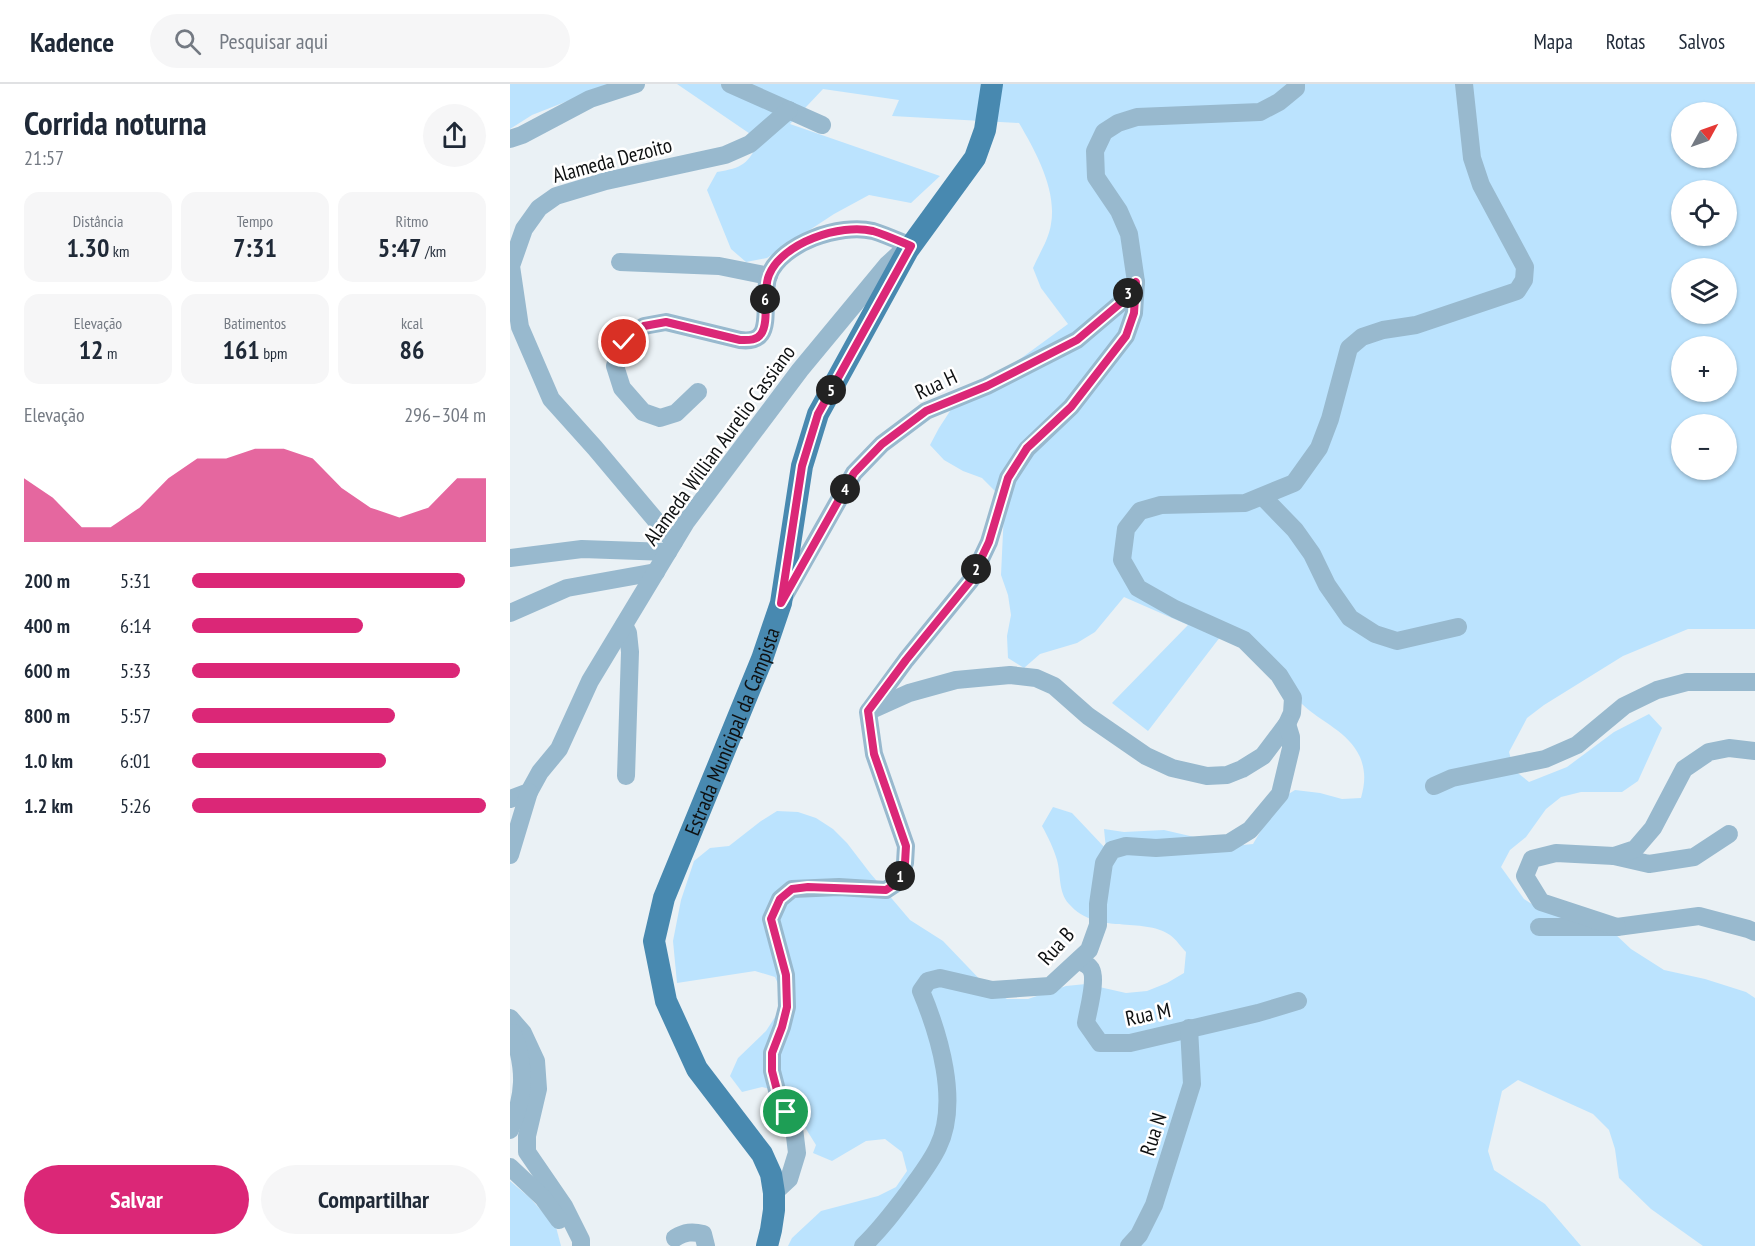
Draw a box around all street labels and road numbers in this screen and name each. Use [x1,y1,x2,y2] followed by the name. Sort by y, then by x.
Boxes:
[549,131,675,189] street label: Alameda Dezoito
[637,339,801,551] street label: Alameda Willian Aurelio Cassiano
[911,363,961,405] street label: Rua H
[678,624,785,839] street label: Estrada Municipal da Campista
[1032,921,1080,971] street label: Rua B
[1123,996,1173,1032] street label: Rua M
[1133,1109,1173,1159] street label: Rua N

